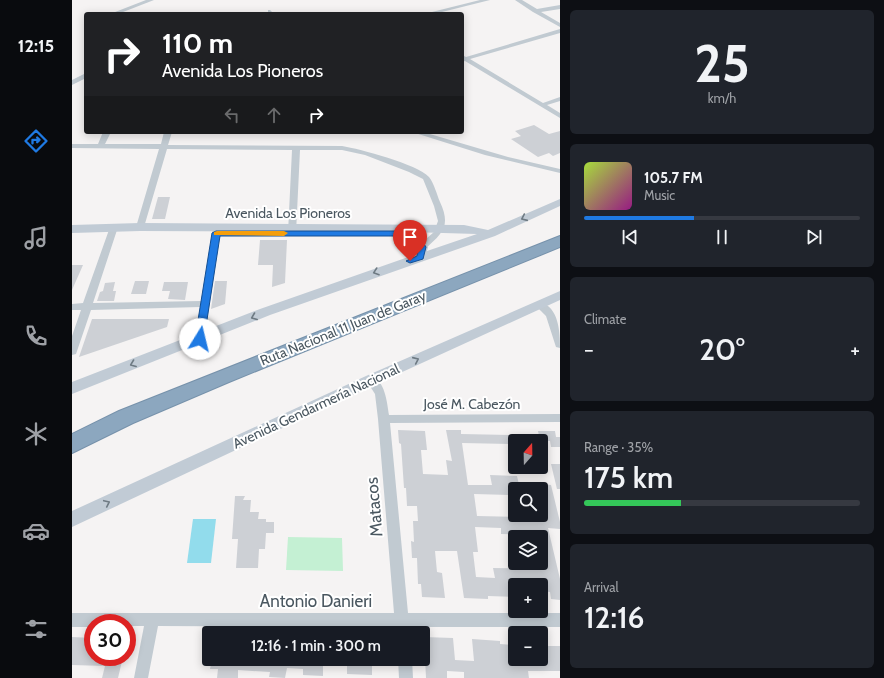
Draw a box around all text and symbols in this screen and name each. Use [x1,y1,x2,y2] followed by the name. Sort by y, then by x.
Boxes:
[162,26,233,60] text: 110 m
[96,28,148,80] icon: right
[694,32,750,95] text: 25
[18,35,54,57] text: 12:15
[162,60,323,82] text: Avenida Los Pioneros
[708,90,736,106] text: km/h
[221,104,243,126] icon: left
[263,104,285,126] icon: ahead
[305,104,327,126] icon: right
[22,127,50,155] icon: directions
[644,169,703,187] text: 105.7 FM
[644,187,675,203] text: Music
[225,204,351,222] street label: Avenida Los Pioneros
[521,213,529,221] one-way arrow
[393,220,427,261] pin
[22,224,50,252] icon: music
[399,226,421,248] icon: arrive
[619,226,641,248] icon: previous
[711,226,733,248] icon: pause
[803,226,825,248] icon: next
[373,267,380,276] one-way arrow
[257,286,429,370] street label: Ruta Nacional 11 Juan de Garay
[584,311,626,327] text: Climate
[251,312,258,320] one-way arrow
[179,318,221,360] position arrow
[22,322,50,350] icon: phone
[699,331,745,368] text: 20°
[584,336,594,363] text: −
[850,336,860,363] text: +
[412,357,419,365] one-way arrow
[230,359,403,453] street label: Avenida Gendarmería Nacional
[130,360,137,368] one-way arrow
[423,395,521,413] street label: José M. Cabezón
[22,420,50,448] icon: climate
[508,434,548,474] north arrow
[508,434,548,666] map controls
[584,439,653,455] text: Range · 35%
[584,459,673,496] text: 175 km
[361,476,387,538] street label: Matacos
[508,482,548,522] button: search
[103,500,111,508] one-way arrow
[22,517,50,545] icon: car
[508,530,548,570] button: layers
[508,578,548,618] button: +
[584,579,619,595] text: Arrival
[260,591,372,611] street label: Antonio Danieri
[584,599,644,636] text: 12:16
[84,614,136,666] speed limit sign: 30
[22,615,50,643] icon: filters
[508,626,548,666] button: −
[251,637,381,655] text: 12:16 · 1 min · 300 m

